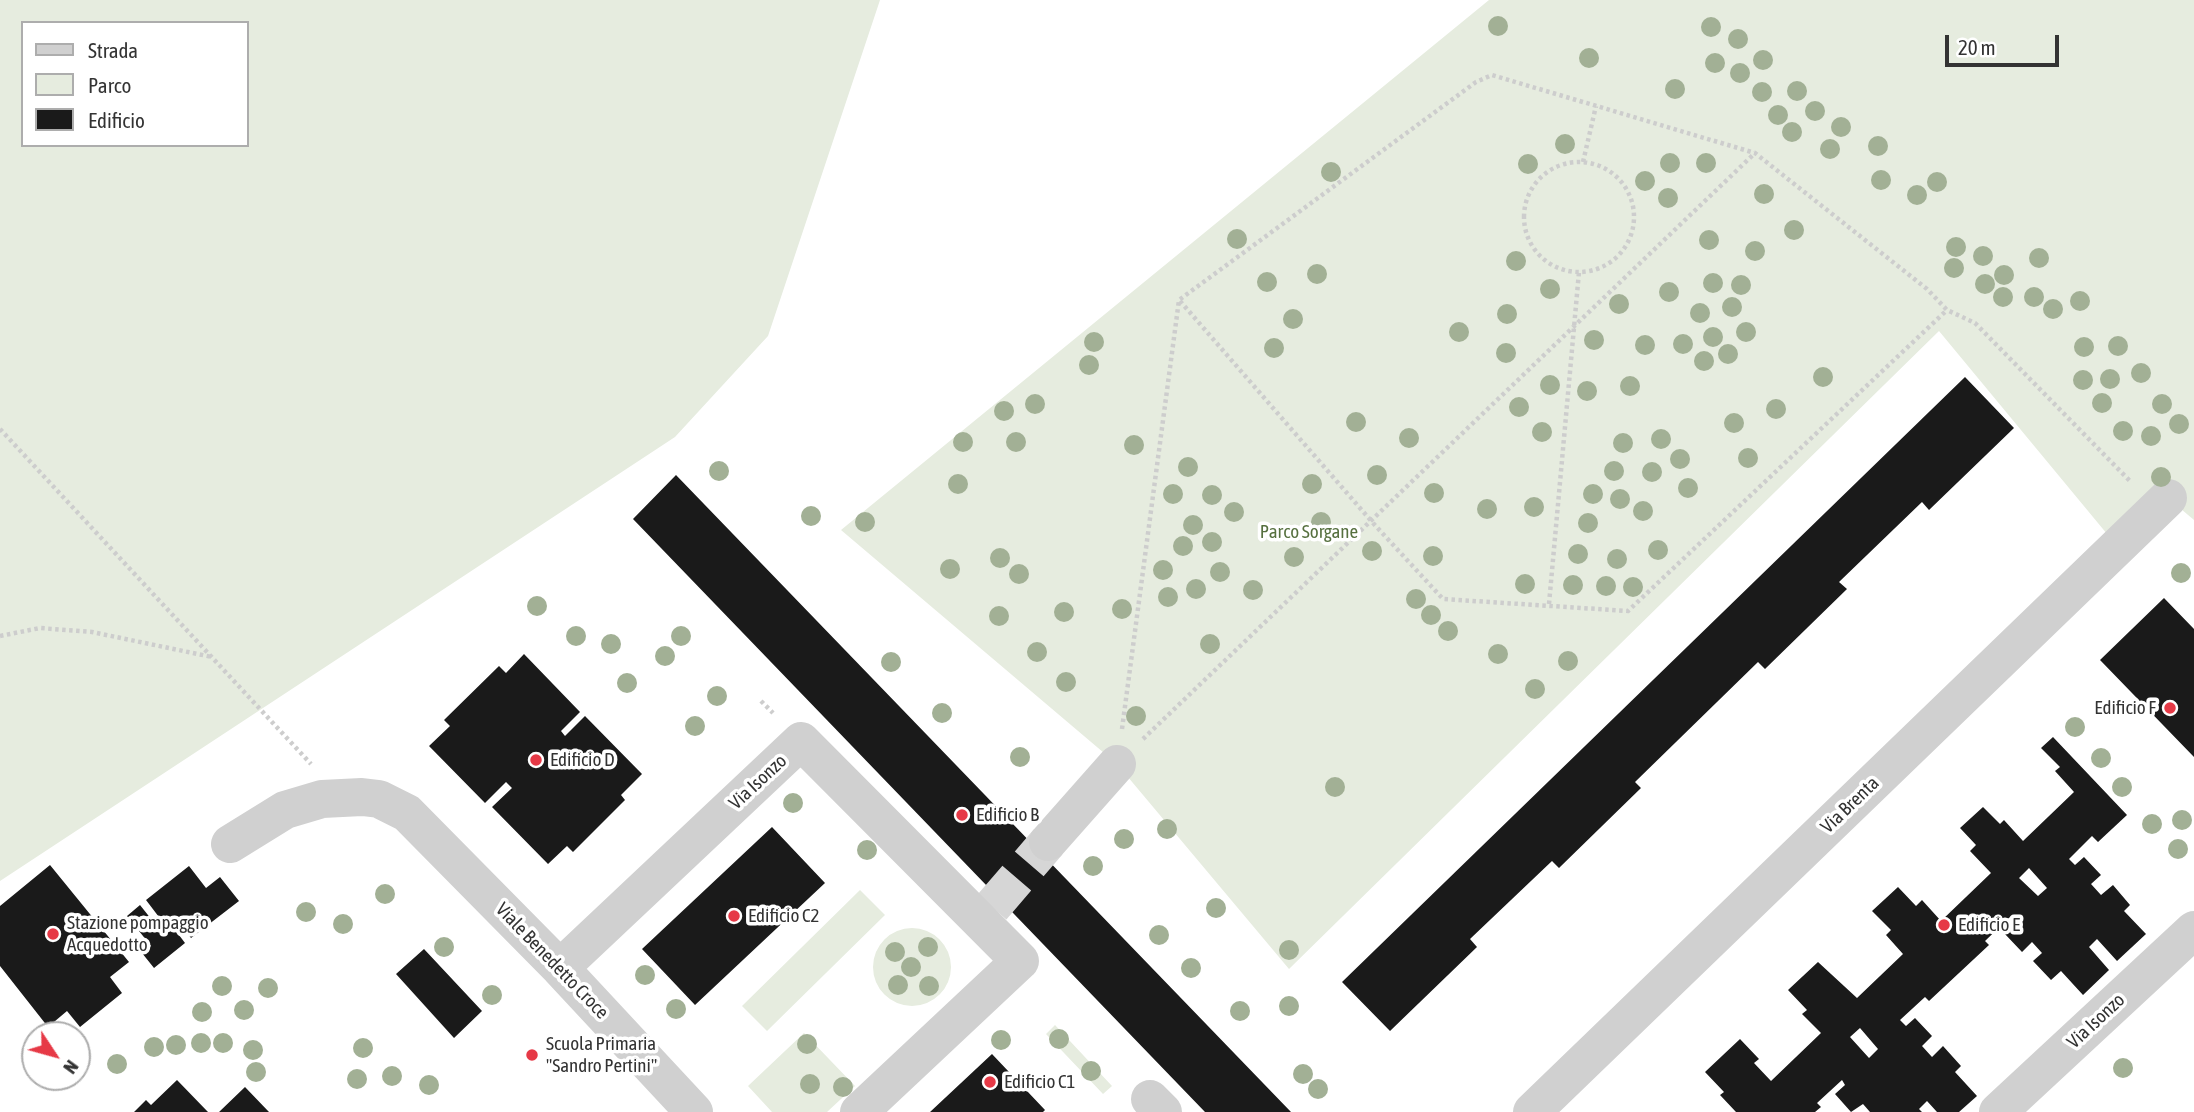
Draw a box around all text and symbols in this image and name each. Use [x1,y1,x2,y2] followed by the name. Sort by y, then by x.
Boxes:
[21,21,248,147] legend
[1949,21,2063,65] scale bar
[1958,35,1996,59] text: 20 m
[88,38,138,62] text: Strada
[88,73,131,97] text: Parco
[88,108,145,132] text: Edificio
[1260,521,1358,543] park label: Parco Sorgane
[2094,697,2156,719] place label: Edificio F
[2162,700,2178,716] marker: Edificio F
[550,749,615,771] place label: Edificio D
[724,750,792,814] street label: Via Isonzo
[528,752,544,768] marker: Edificio D
[1816,772,1884,838] street label: Via Brenta
[976,804,1039,826] place label: Edificio B
[954,807,970,823] marker: Edificio B
[491,898,613,1024] street label: Viale Benedetto Croce
[748,905,819,927] place label: Edificio C2
[726,908,742,924] marker: Edificio C2
[67,912,209,956] place label: Stazione pompaggio Acquedotto
[1958,914,2020,936] place label: Edificio E
[1936,917,1952,933] marker: Edificio E
[45,926,61,942] marker: Stazione pompaggio Acquedotto
[2062,989,2130,1053] street label: Via Isonzo
[21,1021,91,1091] north arrow
[546,1033,657,1077] place label: Scuola Primaria "Sandro Pertini"
[524,1047,540,1063] marker: Scuola Primaria "Sandro Pertini"
[59,1056,84,1078] text: N
[1004,1071,1075,1093] place label: Edificio C1
[982,1074,998,1090] marker: Edificio C1

